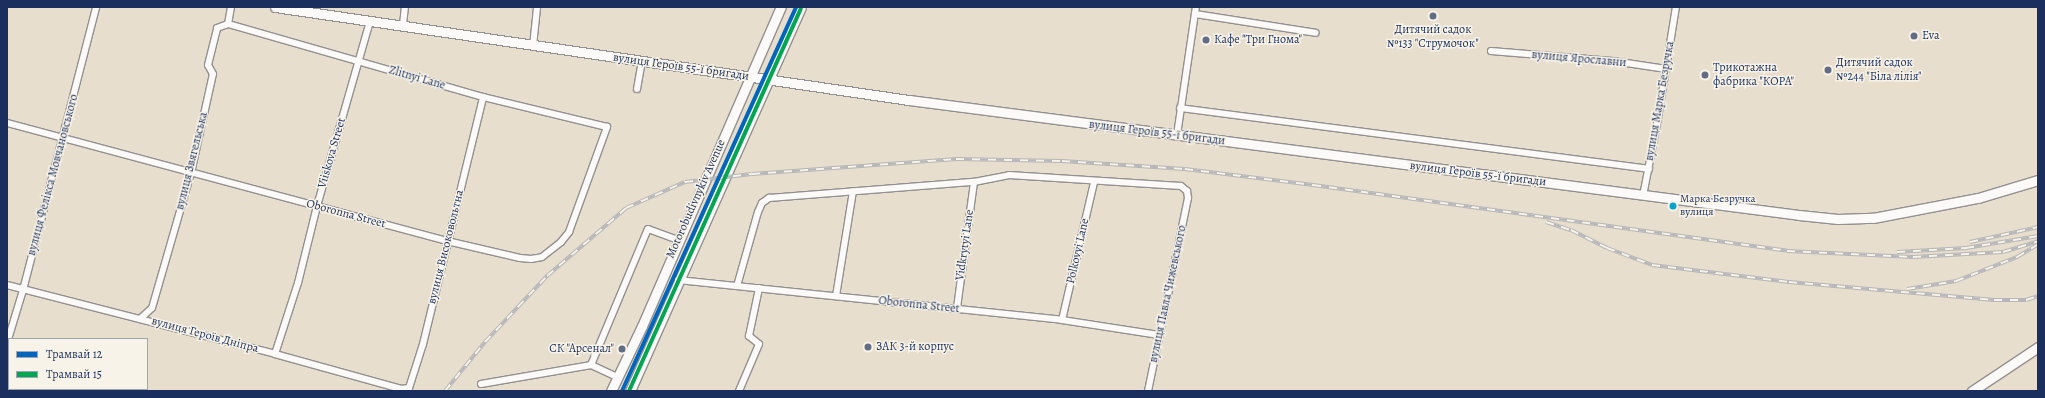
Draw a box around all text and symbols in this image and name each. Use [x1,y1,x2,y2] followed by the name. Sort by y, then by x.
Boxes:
[1428,11,1438,21] marker: Дитячий садок №133 "Струмочок"
[1387,23,1479,51] place label: Дитячий садок №133 "Струмочок"
[1922,29,1939,43] place label: Eva
[1909,31,1919,41] marker: Eva
[1214,33,1302,47] place label: Кафе "Три Гнома"
[1201,35,1211,45] marker: Кафе "Три Гнома"
[1642,40,1678,162] street label: вулиця Марка Безручка
[1531,48,1627,70] street label: вулиця Ярославни
[612,50,750,84] street label: вулиця Героїв 55-ї бригади
[1836,56,1922,84] place label: Дитячий садок №244 "Біла лілія"
[1713,61,1794,89] place label: Трикотажна фабрика "КОРА"
[387,63,447,93] street label: Zlitnyi Lane
[1823,65,1833,75] marker: Дитячий садок №244 "Біла лілія"
[1700,70,1710,80] marker: Трикотажна фабрика "КОРА"
[24,93,82,257] street label: вулиця Фелікса Мовчановського
[173,111,211,211] street label: вулиця Звягельська
[315,116,349,190] street label: Viiskova Street
[1088,117,1226,149] street label: вулиця Героїв 55-ї бригади
[663,137,729,261] street label: Motorobudivnykiv Avenue
[1409,158,1547,190] street label: вулиця Героїв 55-ї бригади
[425,188,467,306] street label: вулиця Високовольтна
[1680,193,1756,219] place label: Марка Безручка вулиця
[305,197,387,231] street label: Oboronna Street
[1668,201,1678,211] marker: Марка Безручка вулиця
[953,209,977,281] street label: Vidkrytyi Lane
[1063,217,1093,285] street label: Polkovyi Lane
[1146,224,1190,364] street label: вулиця Павла Чижевського
[878,294,960,316] street label: Oboronna Street
[150,314,260,356] street label: вулиця Героїв Дніпра
[8,338,148,390] legend
[876,340,954,354] place label: ЗАК 3-й корпус
[549,342,614,356] place label: СК "Арсенал"
[863,342,873,352] marker: ЗАК 3-й корпус
[617,344,627,354] marker: СК "Арсенал"
[46,346,103,362] text: Трамвай 12
[46,366,102,382] text: Трамвай 15

